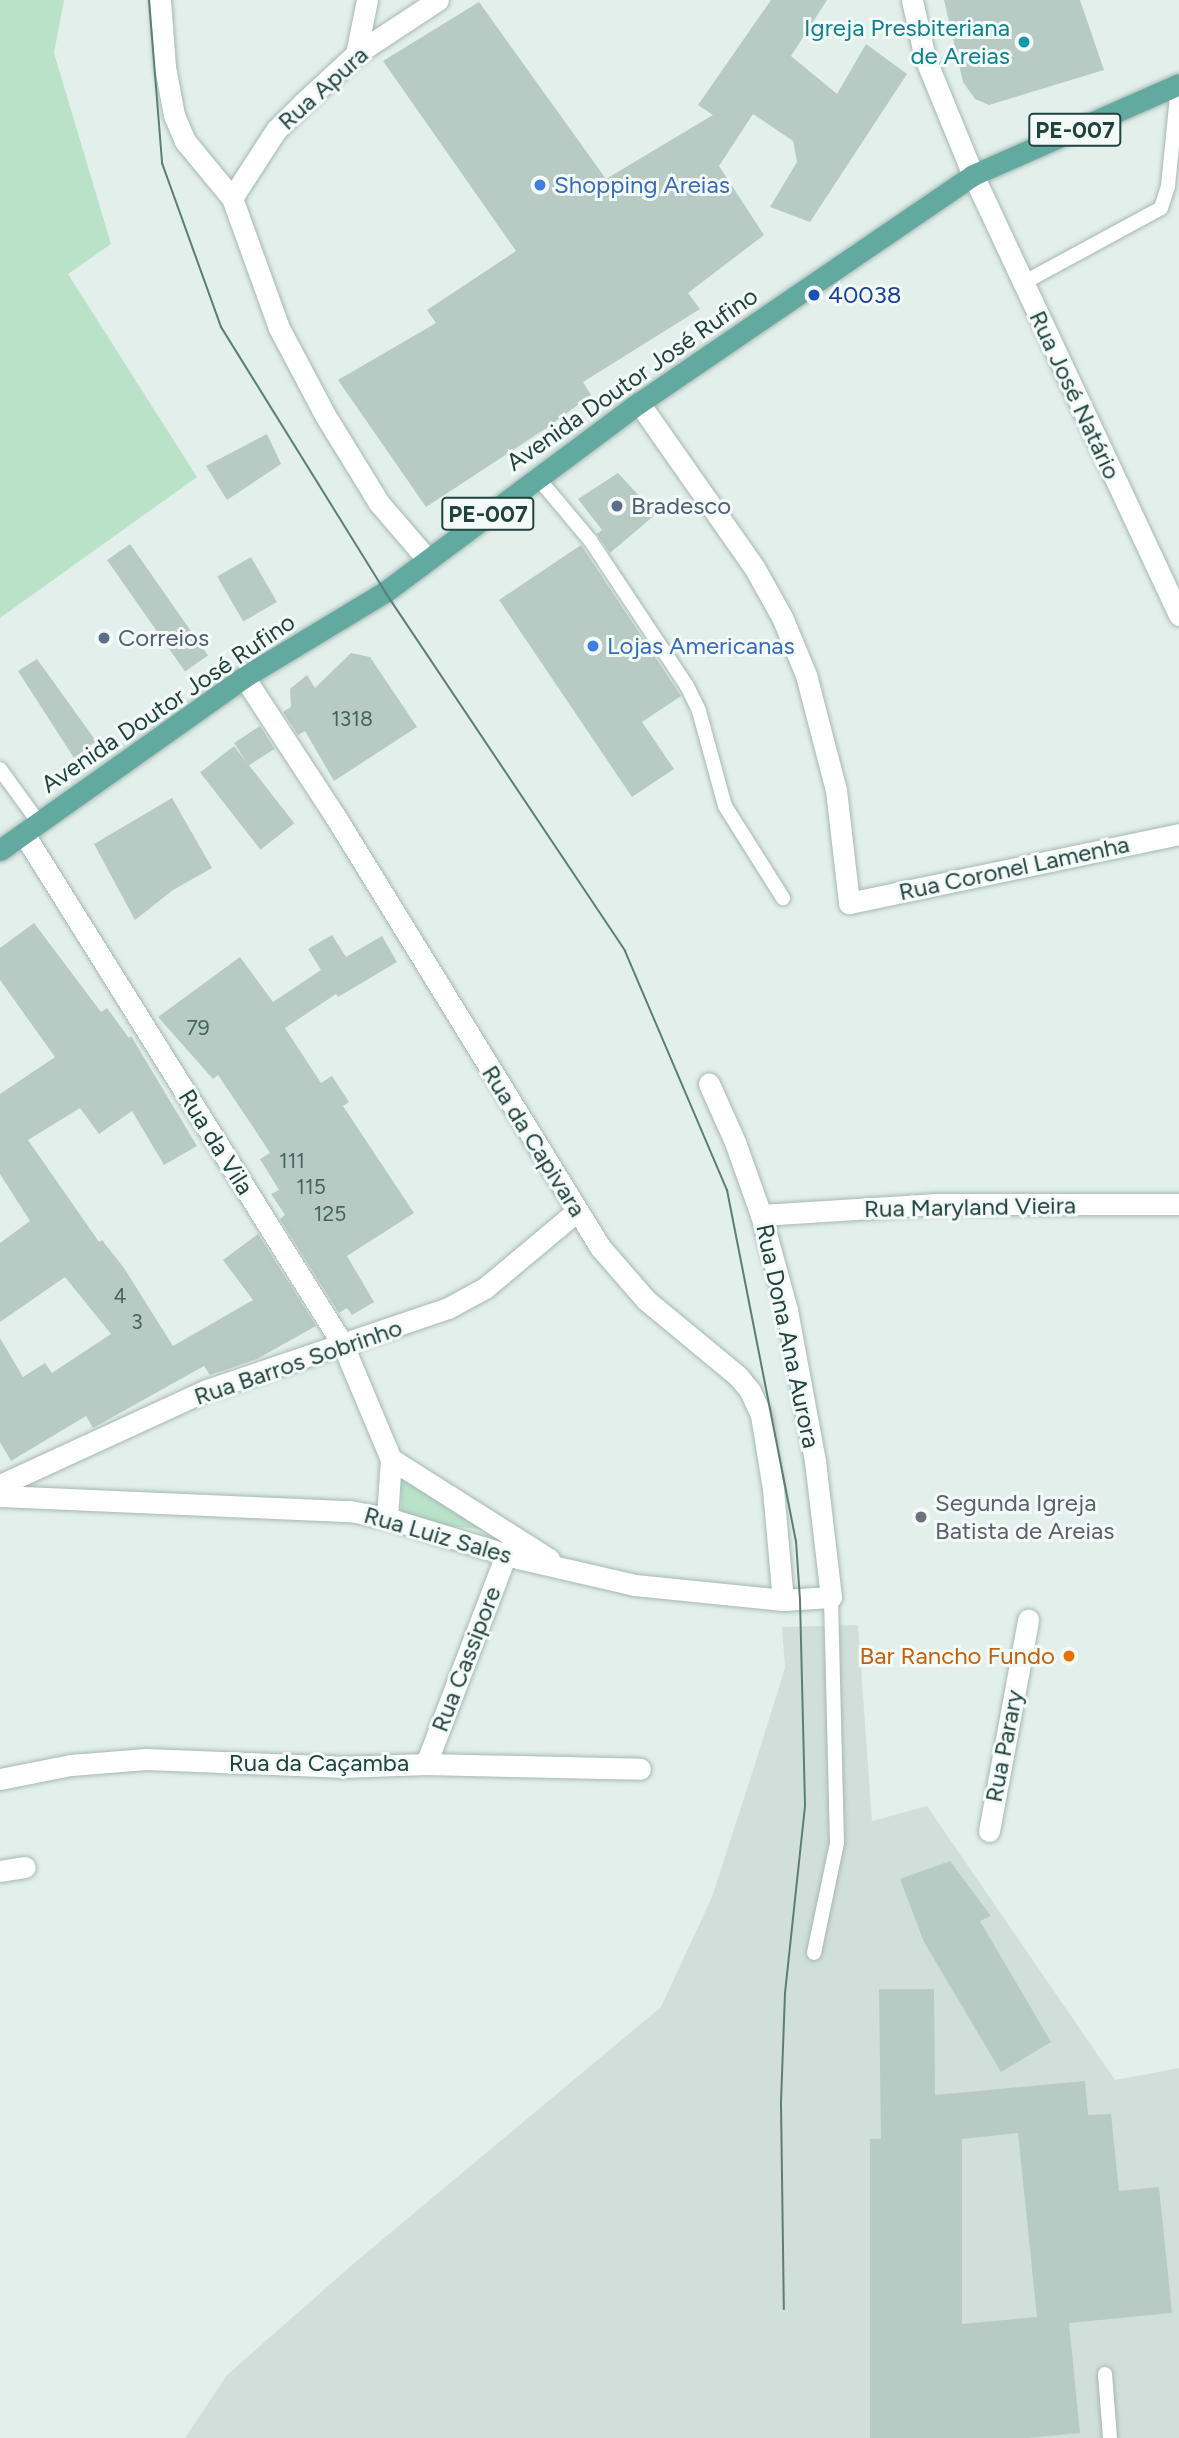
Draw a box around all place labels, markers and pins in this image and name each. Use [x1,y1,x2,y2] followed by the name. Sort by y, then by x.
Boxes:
[804,14,1010,70] place label: Igreja Presbiteriana de Areias
[1016,34,1032,50] marker: Igreja Presbiteriana de Areias
[554,171,730,199] place label: Shopping Areias
[532,177,548,193] marker: Shopping Areias
[828,281,901,309] place label: 40038
[806,287,822,303] marker: 40038
[631,492,731,520] place label: Bradesco
[609,498,625,514] marker: Bradesco
[118,624,209,652] place label: Correios
[96,630,112,646] marker: Correios
[607,632,795,660] place label: Lojas Americanas
[585,638,601,654] marker: Lojas Americanas
[935,1489,1114,1545] place label: Segunda Igreja Batista de Areias
[913,1509,929,1525] marker: Segunda Igreja Batista de Areias
[860,1642,1055,1670] place label: Bar Rancho Fundo
[1061,1648,1077,1664] marker: Bar Rancho Fundo

